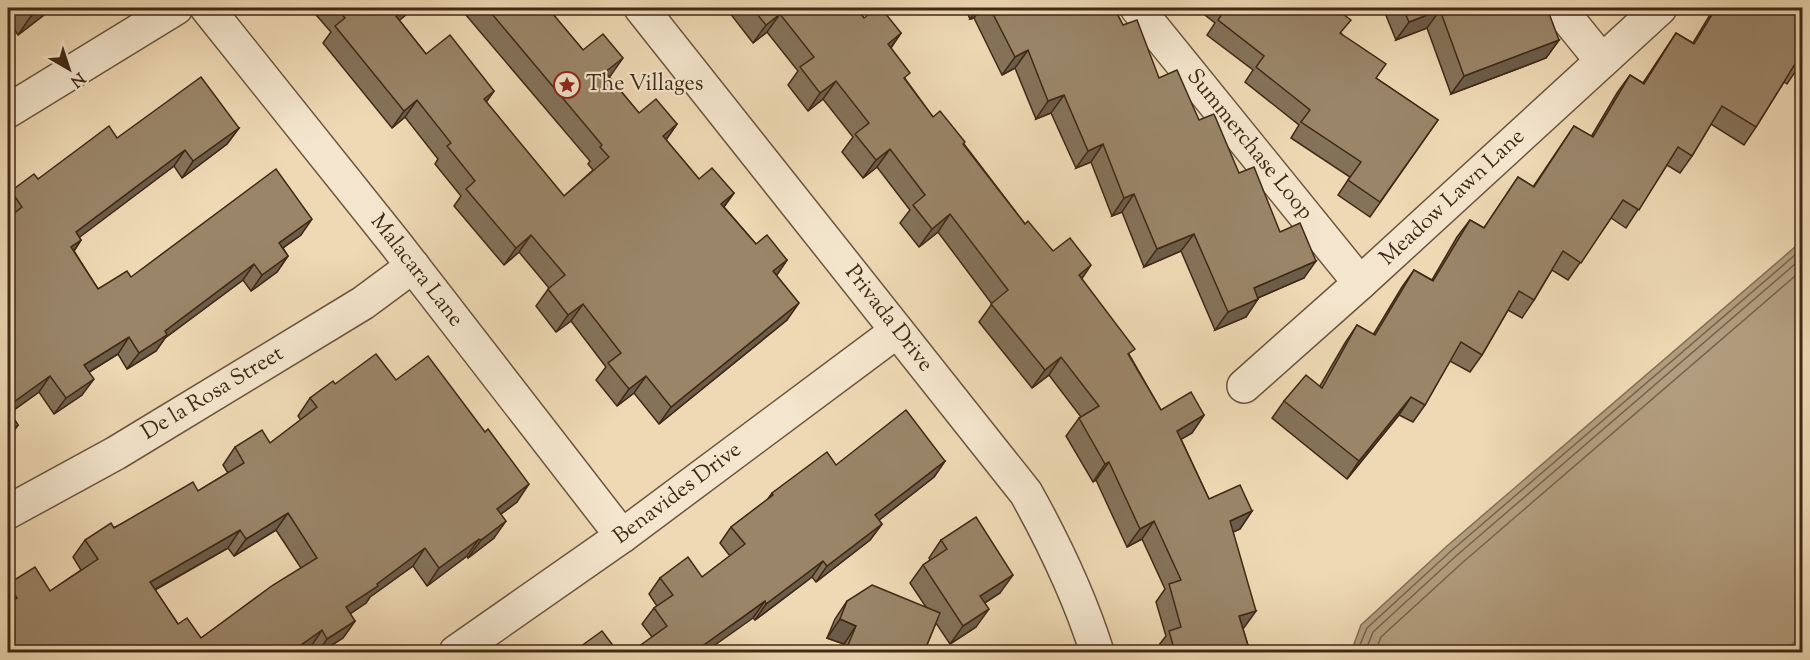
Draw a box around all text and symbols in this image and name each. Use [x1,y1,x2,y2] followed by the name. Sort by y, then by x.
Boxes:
[39,39,99,99] north arrow
[1178,63,1320,227] street label: Summerchase Loop
[64,66,89,92] text: N
[586,69,703,101] place label: The Villages
[552,70,582,100] place icon: The Villages
[1373,122,1533,274] street label: Meadow Lawn Lane
[362,208,470,334] street label: Malacara Lane
[836,259,940,379] street label: Privada Drive
[136,339,291,449] street label: De la Rosa Street
[607,435,749,553] street label: Benavides Drive

